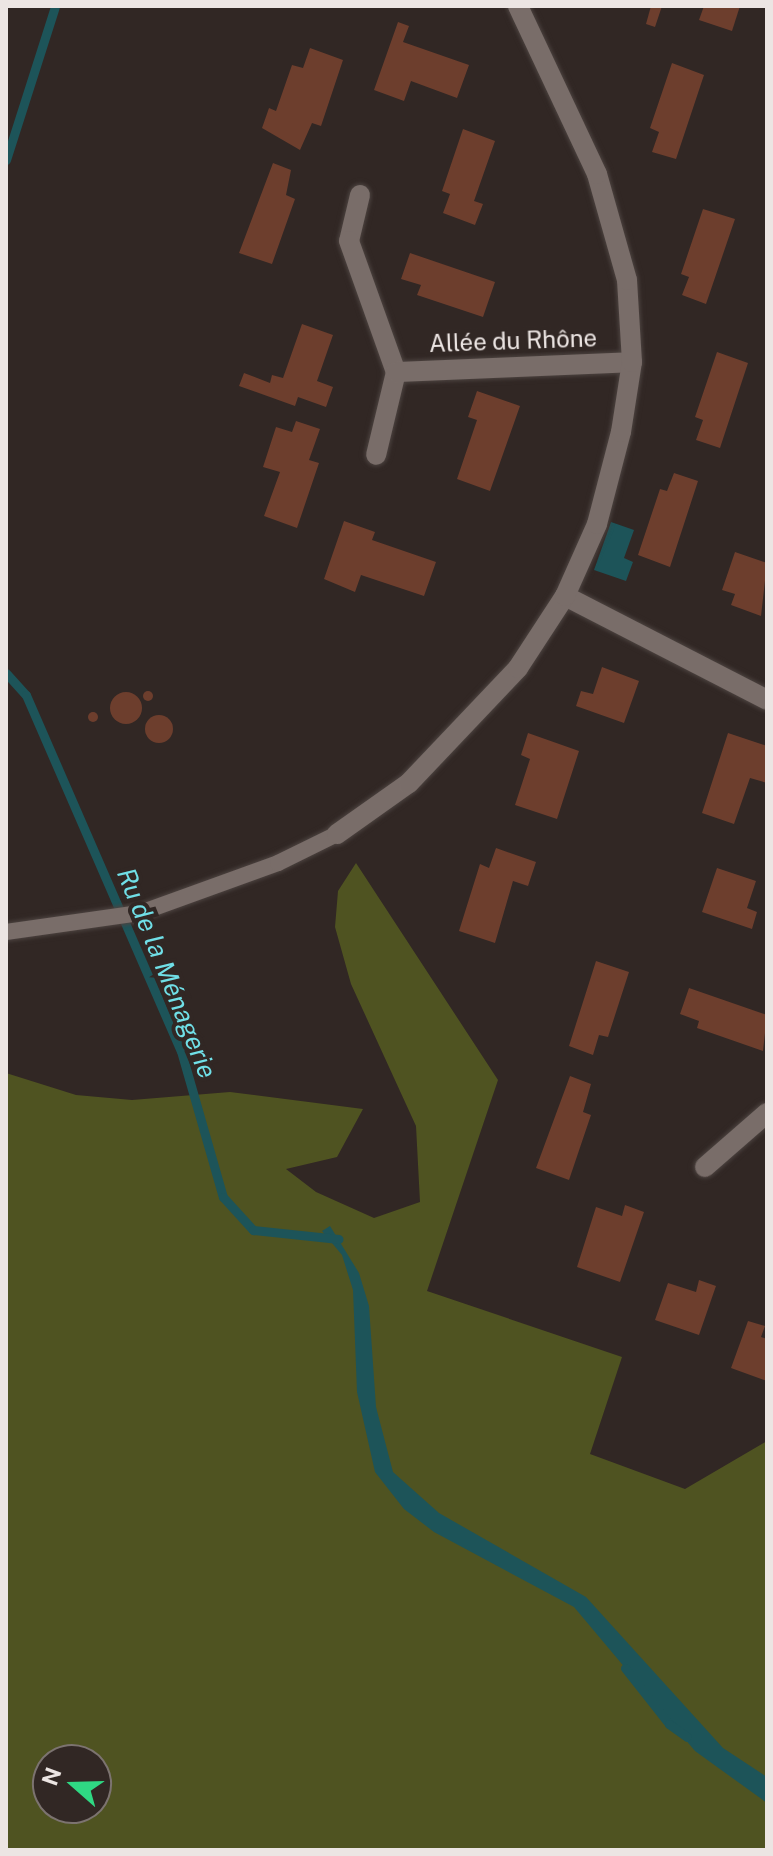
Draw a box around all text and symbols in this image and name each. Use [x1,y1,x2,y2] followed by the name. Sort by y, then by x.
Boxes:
[428,324,598,358] street label: Allée du Rhône
[110,863,224,1083] water label: Ru de la Ménagerie
[32,1744,112,1824] north arrow
[36,1764,66,1789] text: N

